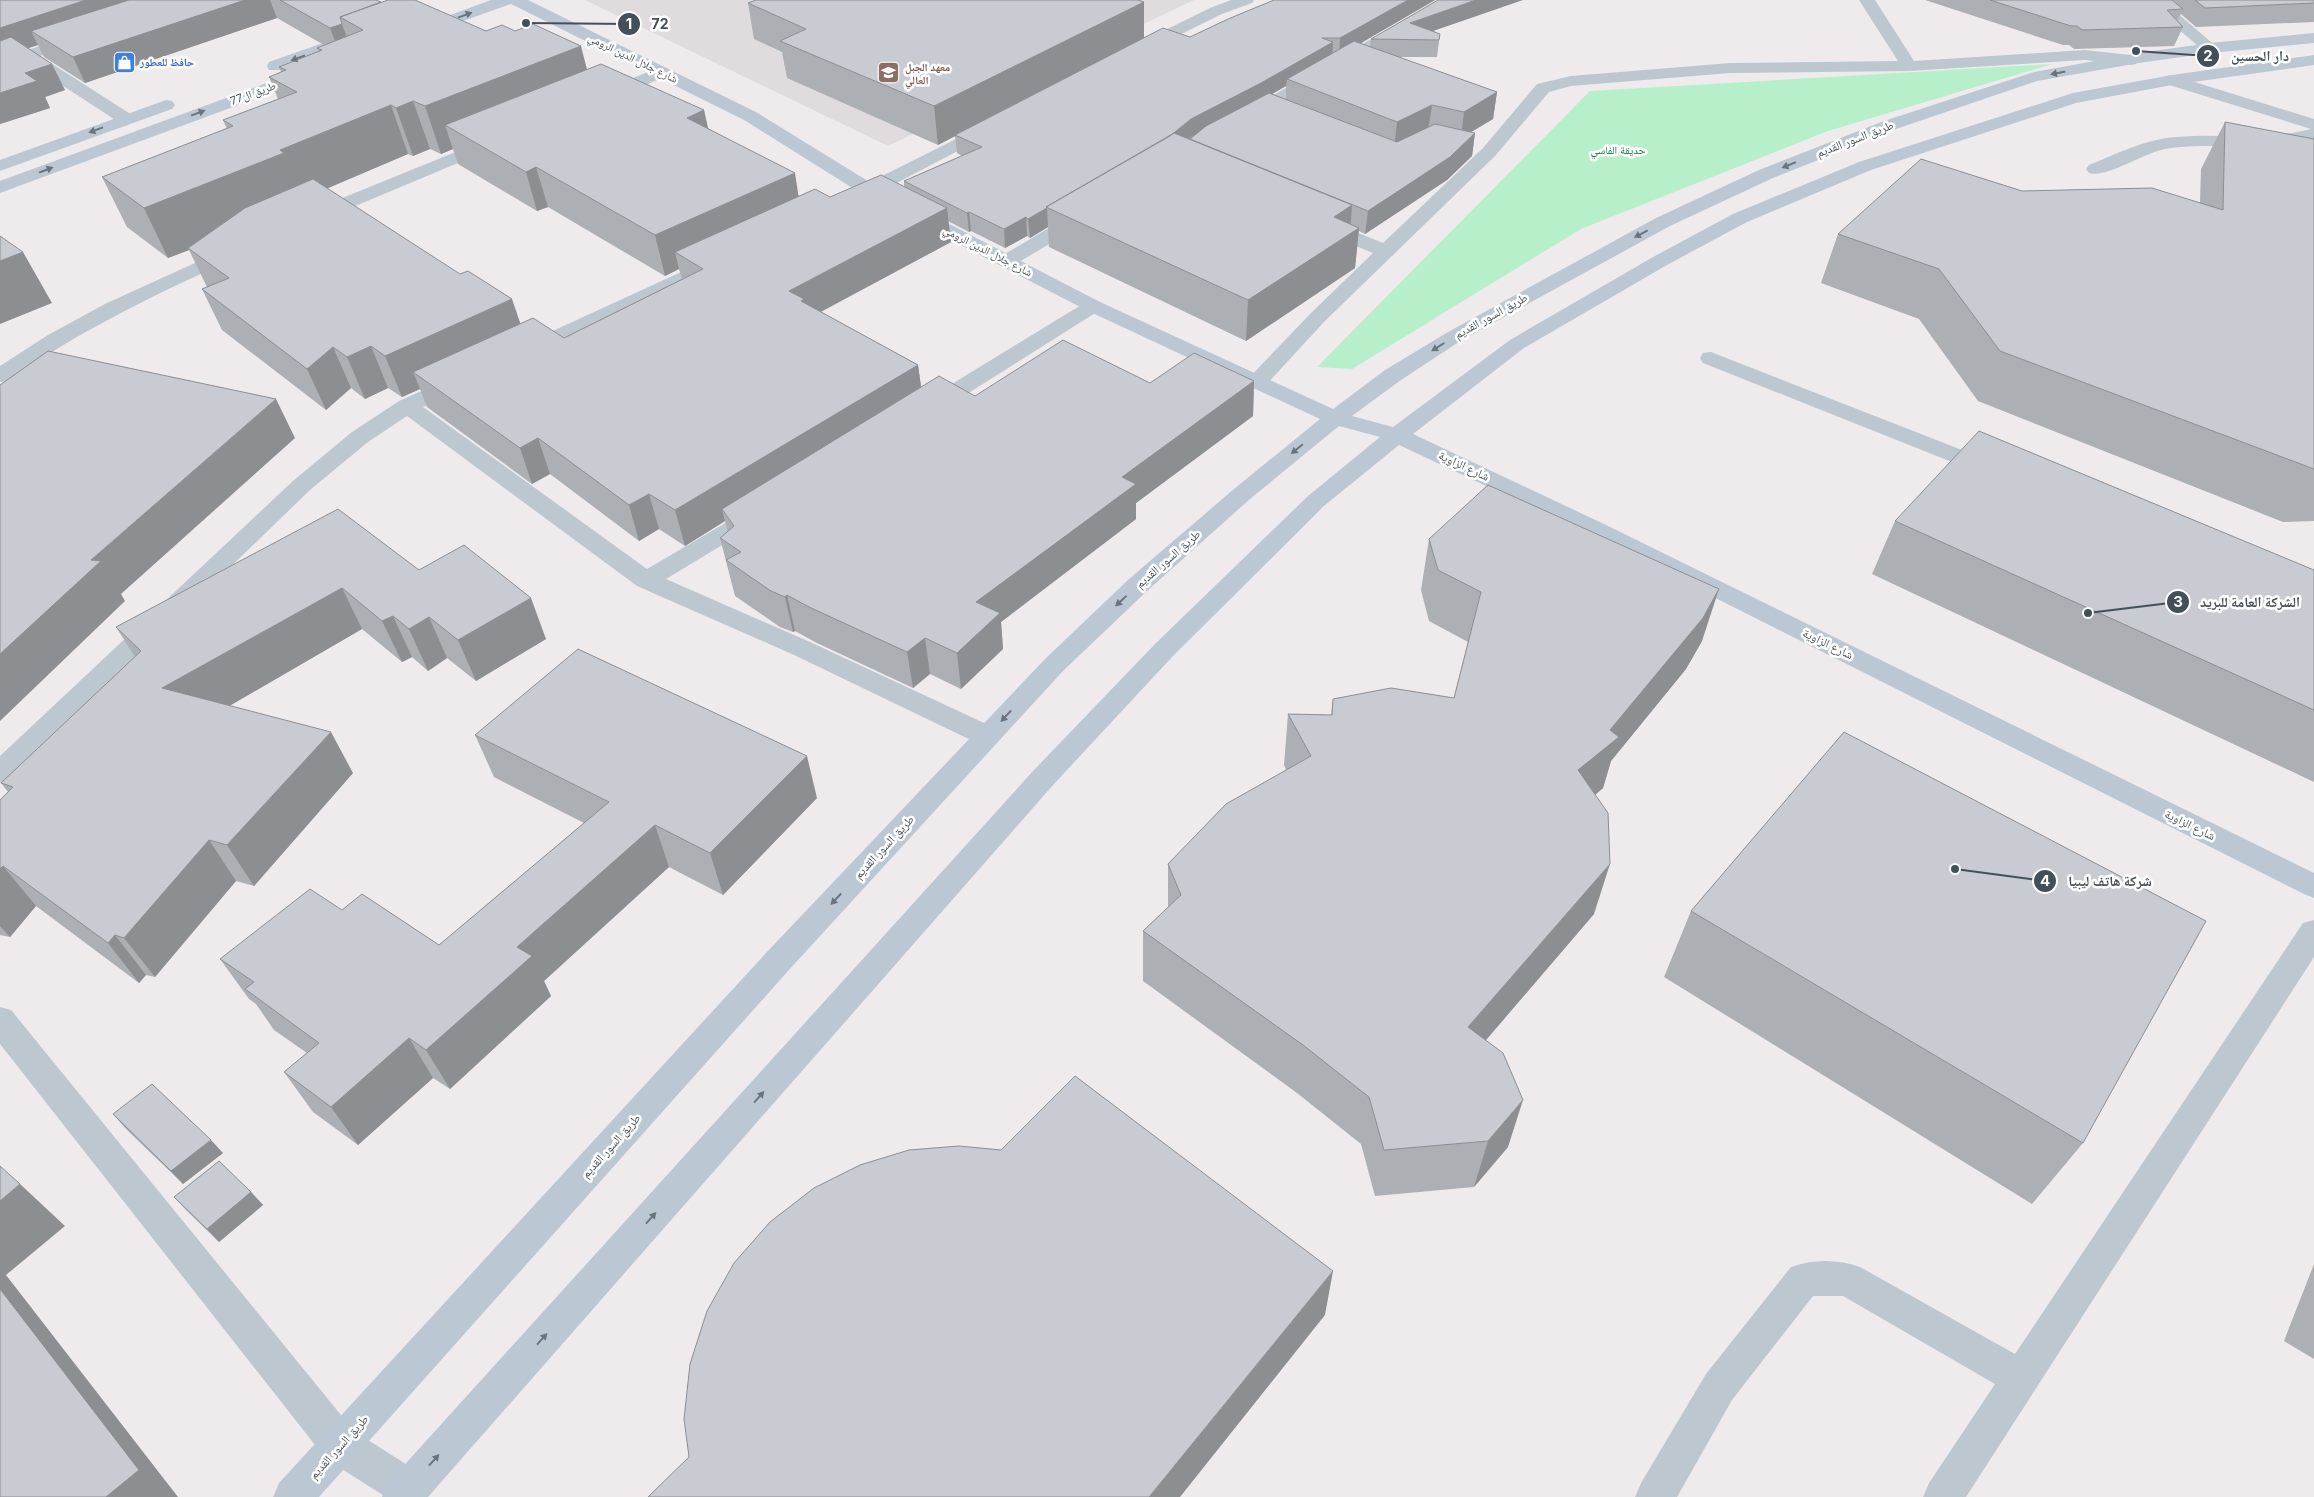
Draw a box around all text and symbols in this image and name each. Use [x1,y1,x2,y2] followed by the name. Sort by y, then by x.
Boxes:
[617,10,679,39] callout: 72
[458,11,473,18] one-way arrow
[626,14,632,33] text: 1
[652,15,669,32] text: 72
[585,30,680,87] street label: شارع جلال الدين الرومي
[2196,41,2299,70] callout: دار الحسين
[2203,46,2213,65] text: 2
[2231,47,2289,65] text: دار الحسين
[112,50,136,74] shop icon: حافظ للعطور
[290,54,305,62] one-way arrow
[139,55,194,69] place label: حافظ للعطور
[905,60,950,89] place label: معهد الجبل العالي
[877,61,901,85] school or university icon: معهد الجبل العالي
[2050,69,2065,77] one-way arrow
[228,78,278,108] street label: طريق ال77
[191,109,206,117] one-way arrow
[1814,117,1896,161] street label: طريق السور القديم
[88,126,103,134] one-way arrow
[1590,143,1646,159] park label: حديقة الفاسي
[1781,162,1796,170] one-way arrow
[38,166,53,173] one-way arrow
[940,223,1035,281] street label: شارع جلال الدين الرومي
[1635,229,1648,238] one-way arrow
[1452,289,1530,343] street label: طريق السور القديم
[1432,342,1445,352] one-way arrow
[1291,444,1304,455] one-way arrow
[1436,447,1492,485] street label: شارع الزاوية
[1132,526,1204,592] street label: طريق السور القديم
[2165,587,2310,616] callout: الشركة العامة للبريد
[2173,592,2183,611] text: 3
[2200,593,2300,611] text: الشركة العامة للبريد
[1115,595,1127,607] one-way arrow
[1800,625,1856,663] street label: شارع الزاوية
[1000,709,1012,721] one-way arrow
[2162,806,2218,844] street label: شارع الزاوية
[850,812,918,882] street label: طريق السور القديم
[2033,866,2161,895] callout: شركة هاتف ليبيا
[2040,871,2050,890] text: 4
[2068,872,2152,890] text: شركة هاتف ليبيا
[830,892,842,904] one-way arrow
[753,1091,765,1103] one-way arrow
[578,1110,644,1182] street label: طريق السور القديم
[645,1211,656,1224] one-way arrow
[537,1333,548,1346] one-way arrow
[306,1411,372,1483] street label: طريق السور القديم
[428,1455,440,1467] one-way arrow

